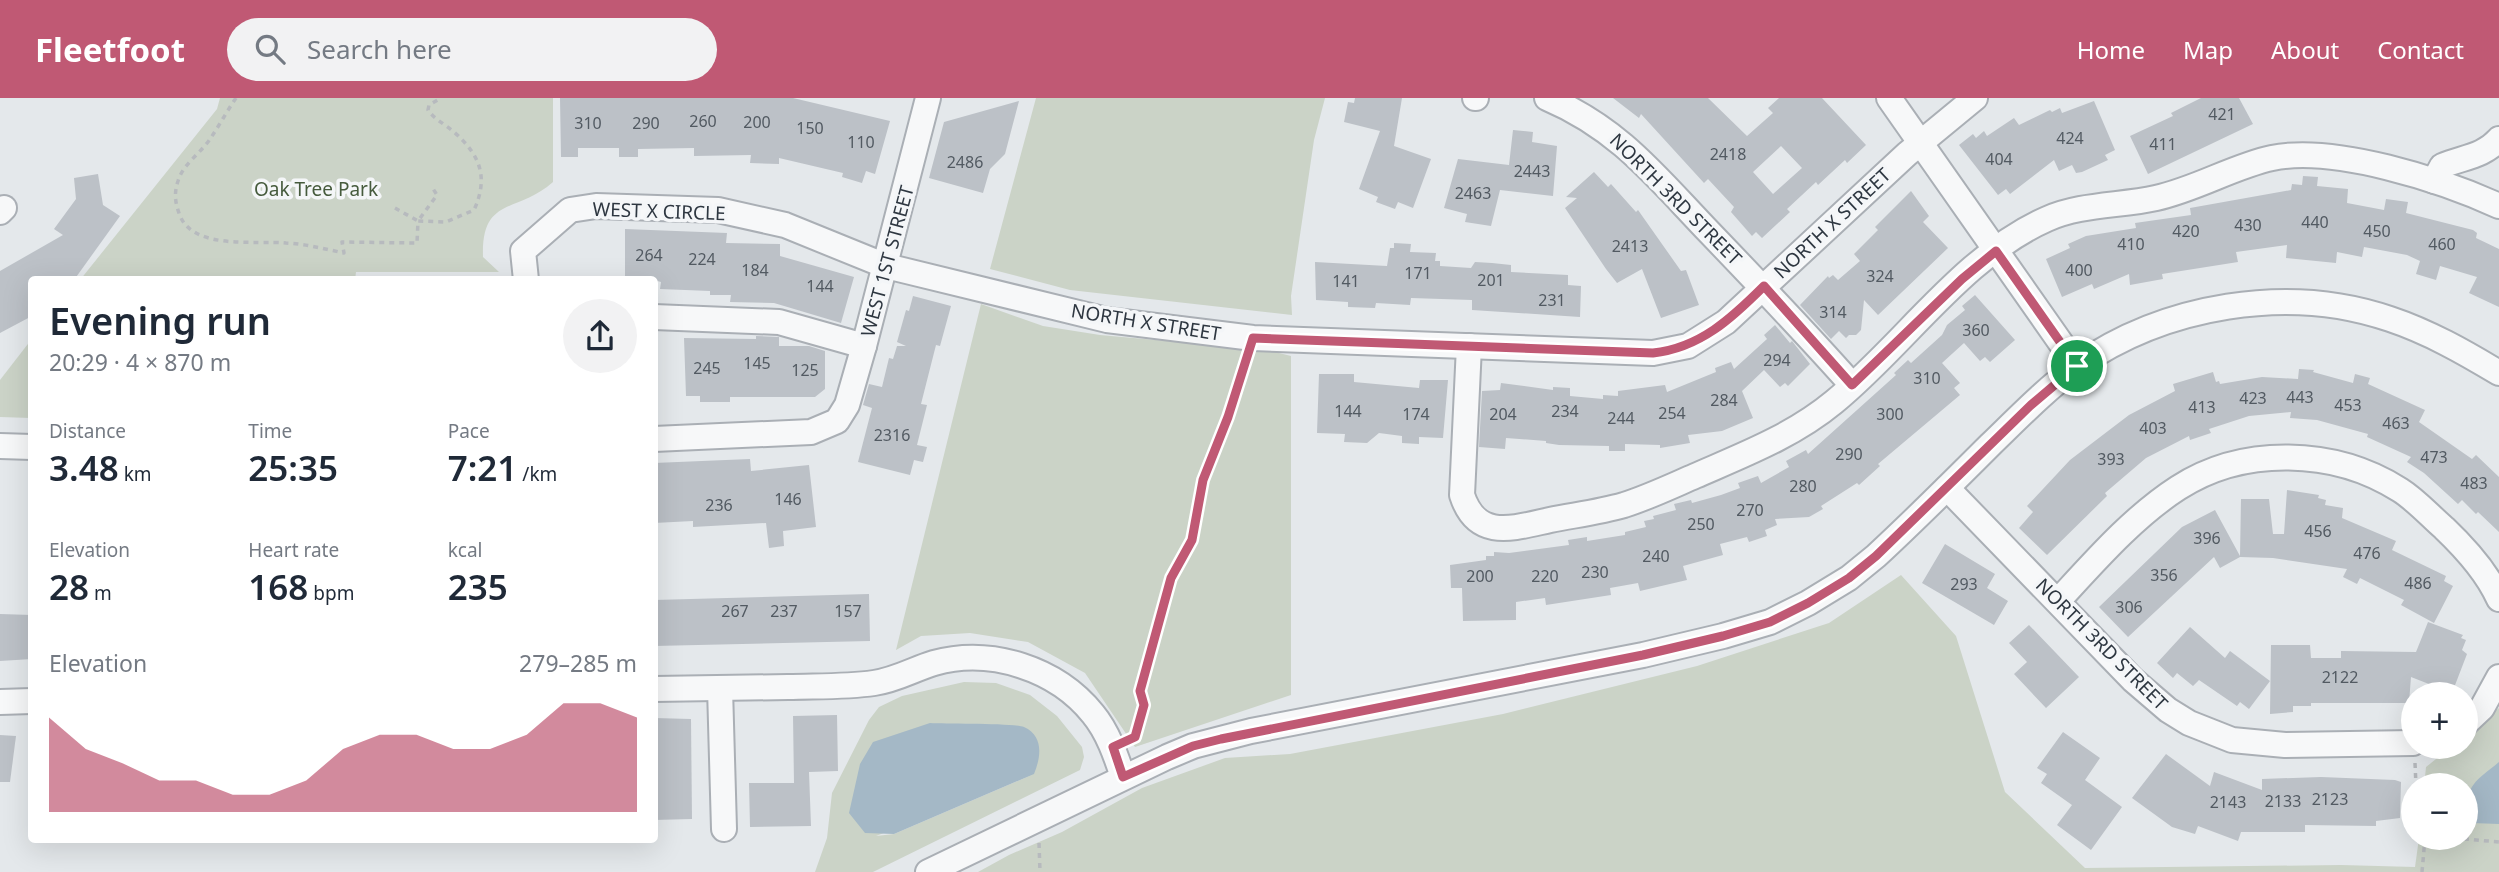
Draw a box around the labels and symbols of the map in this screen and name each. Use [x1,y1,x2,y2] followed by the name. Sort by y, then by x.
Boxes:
[2208,103,2236,125] house number: 421
[689,110,717,132] house number: 260
[743,111,771,133] house number: 200
[574,112,602,134] house number: 310
[632,112,660,134] house number: 290
[796,117,824,139] house number: 150
[1604,127,1748,271] street label: NORTH 3RD STREET
[2056,127,2084,149] house number: 424
[847,131,875,153] house number: 110
[2149,133,2177,155] house number: 411
[1710,143,1746,165] house number: 2418
[1985,148,2013,170] house number: 404
[947,151,983,173] house number: 2486
[1514,160,1550,182] house number: 2443
[1768,162,1896,284] street label: NORTH X STREET
[254,176,378,202] park label: Oak Tree Park
[854,182,920,339] street label: WEST 1ST STREET
[1455,182,1491,204] house number: 2463
[592,196,726,226] street label: WEST X CIRCLE
[2301,211,2329,233] house number: 440
[2234,214,2262,236] house number: 430
[2172,220,2200,242] house number: 420
[2363,220,2391,242] house number: 450
[2117,233,2145,255] house number: 410
[2428,233,2456,255] house number: 460
[1612,235,1648,257] house number: 2413
[635,244,663,266] house number: 264
[688,248,716,270] house number: 224
[741,259,769,281] house number: 184
[2065,259,2093,281] house number: 400
[1404,262,1432,284] house number: 171
[1866,265,1894,287] house number: 324
[1477,269,1505,291] house number: 201
[1332,270,1360,292] house number: 141
[806,275,834,297] house number: 144
[1538,289,1566,311] house number: 231
[1069,297,1223,347] street label: NORTH X STREET
[1819,301,1847,323] house number: 314
[1962,319,1990,341] house number: 360
[2047,336,2107,396] pin
[1763,349,1791,371] house number: 294
[743,352,771,374] house number: 145
[693,357,721,379] house number: 245
[791,359,819,381] house number: 125
[1913,367,1941,389] house number: 310
[2286,386,2314,408] house number: 443
[2239,387,2267,409] house number: 423
[1710,389,1738,411] house number: 284
[2334,394,2362,416] house number: 453
[2188,396,2216,418] house number: 413
[1334,400,1362,422] house number: 144
[1551,400,1579,422] house number: 234
[1658,402,1686,424] house number: 254
[1402,403,1430,425] house number: 174
[1489,403,1517,425] house number: 204
[1876,403,1904,425] house number: 300
[1607,407,1635,429] house number: 244
[2382,412,2410,434] house number: 463
[2139,417,2167,439] house number: 403
[874,424,910,446] house number: 2316
[1835,443,1863,465] house number: 290
[2420,446,2448,468] house number: 473
[2097,448,2125,470] house number: 393
[2460,472,2488,494] house number: 483
[1789,475,1817,497] house number: 280
[774,488,802,510] house number: 146
[705,494,733,516] house number: 236
[1736,499,1764,521] house number: 270
[1687,513,1715,535] house number: 250
[2304,520,2332,542] house number: 456
[2193,527,2221,549] house number: 396
[2353,542,2381,564] house number: 476
[1642,545,1670,567] house number: 240
[1581,561,1609,583] house number: 230
[2150,564,2178,586] house number: 356
[1466,565,1494,587] house number: 200
[1531,565,1559,587] house number: 220
[2030,572,2174,716] street label: NORTH 3RD STREET
[2404,572,2432,594] house number: 486
[1950,573,1978,595] house number: 293
[2115,596,2143,618] house number: 306
[721,600,749,622] house number: 267
[770,600,798,622] house number: 237
[834,600,862,622] house number: 157
[2322,666,2358,688] house number: 2122
[2312,788,2348,810] house number: 2123
[2265,790,2301,812] house number: 2133
[2210,791,2246,813] house number: 2143

